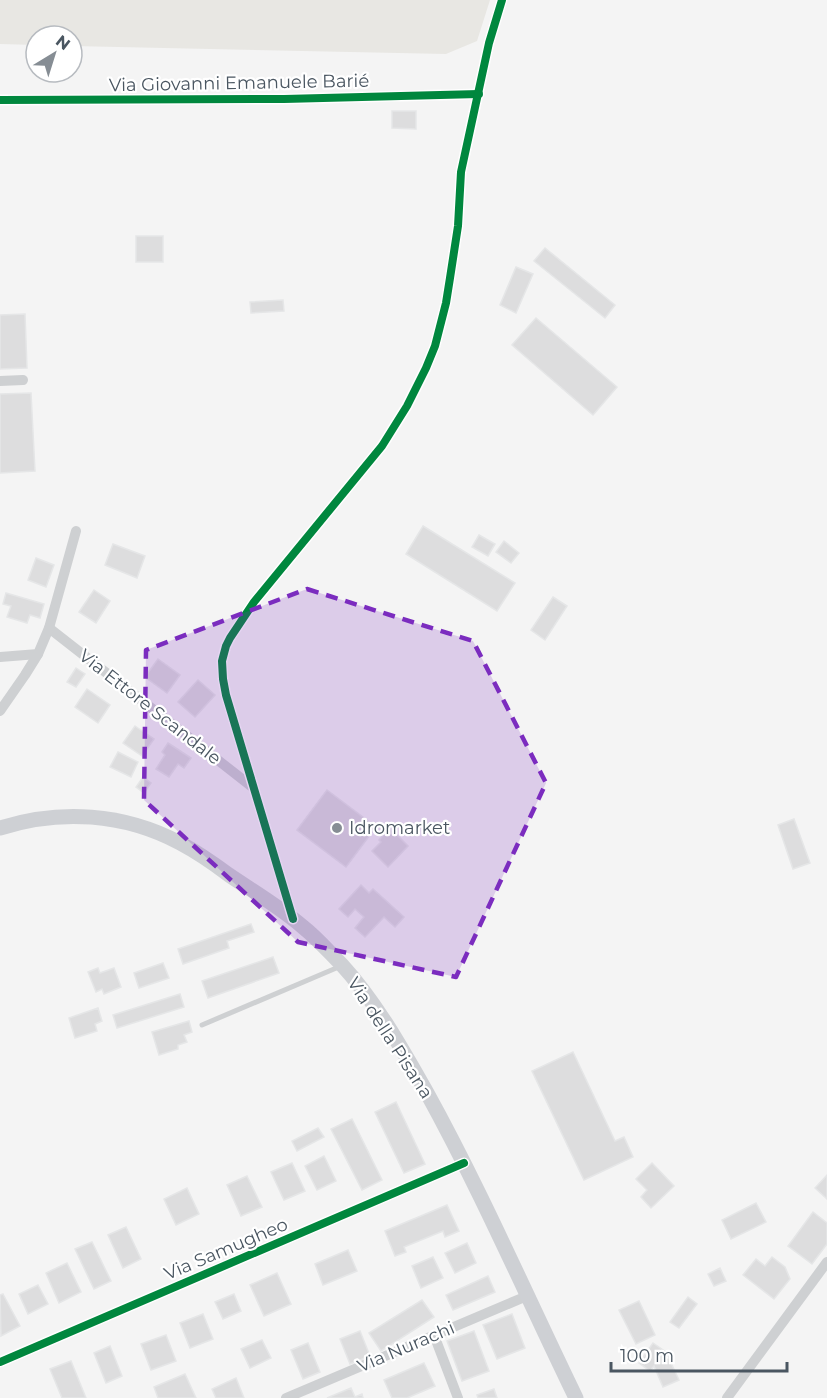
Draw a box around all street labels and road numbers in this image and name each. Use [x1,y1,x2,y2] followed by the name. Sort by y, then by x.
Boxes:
[109,70,370,96] street label: Via Giovanni Emanuele Barié
[74,645,226,769] street label: Via Ettore Scandale
[343,973,437,1103] street label: Via della Pisana
[161,1213,291,1285] street label: Via Samugheo
[354,1317,458,1377] street label: Via Nurachi

